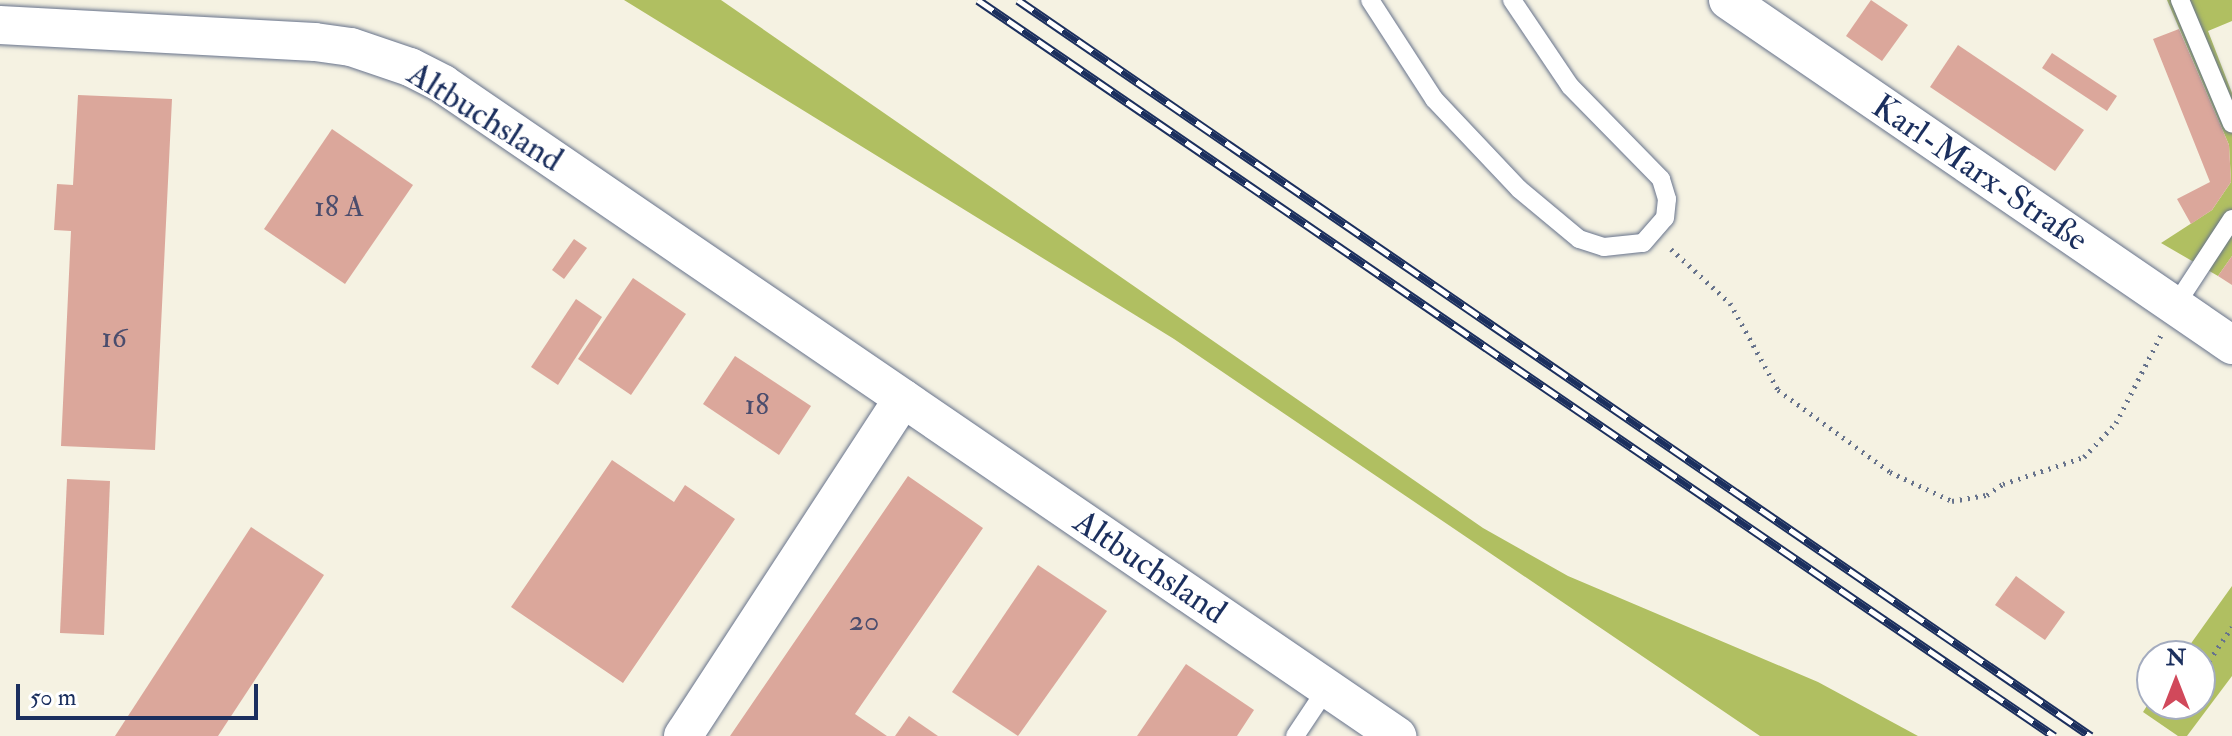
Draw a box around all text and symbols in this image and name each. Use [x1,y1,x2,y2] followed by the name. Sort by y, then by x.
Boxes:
[400,53,570,181] street label: Altbuchsland
[1864,86,2096,260] street label: Karl-Marx-Straße
[314,189,364,225] house number: 18 A
[101,320,127,356] house number: 16
[745,387,769,423] house number: 18
[1066,501,1234,633] street label: Altbuchsland
[849,603,879,639] house number: 20
[2136,640,2216,720] north arrow
[2166,644,2186,672] text: N
[20,668,262,718] scale bar
[30,682,76,713] text: 50 m

